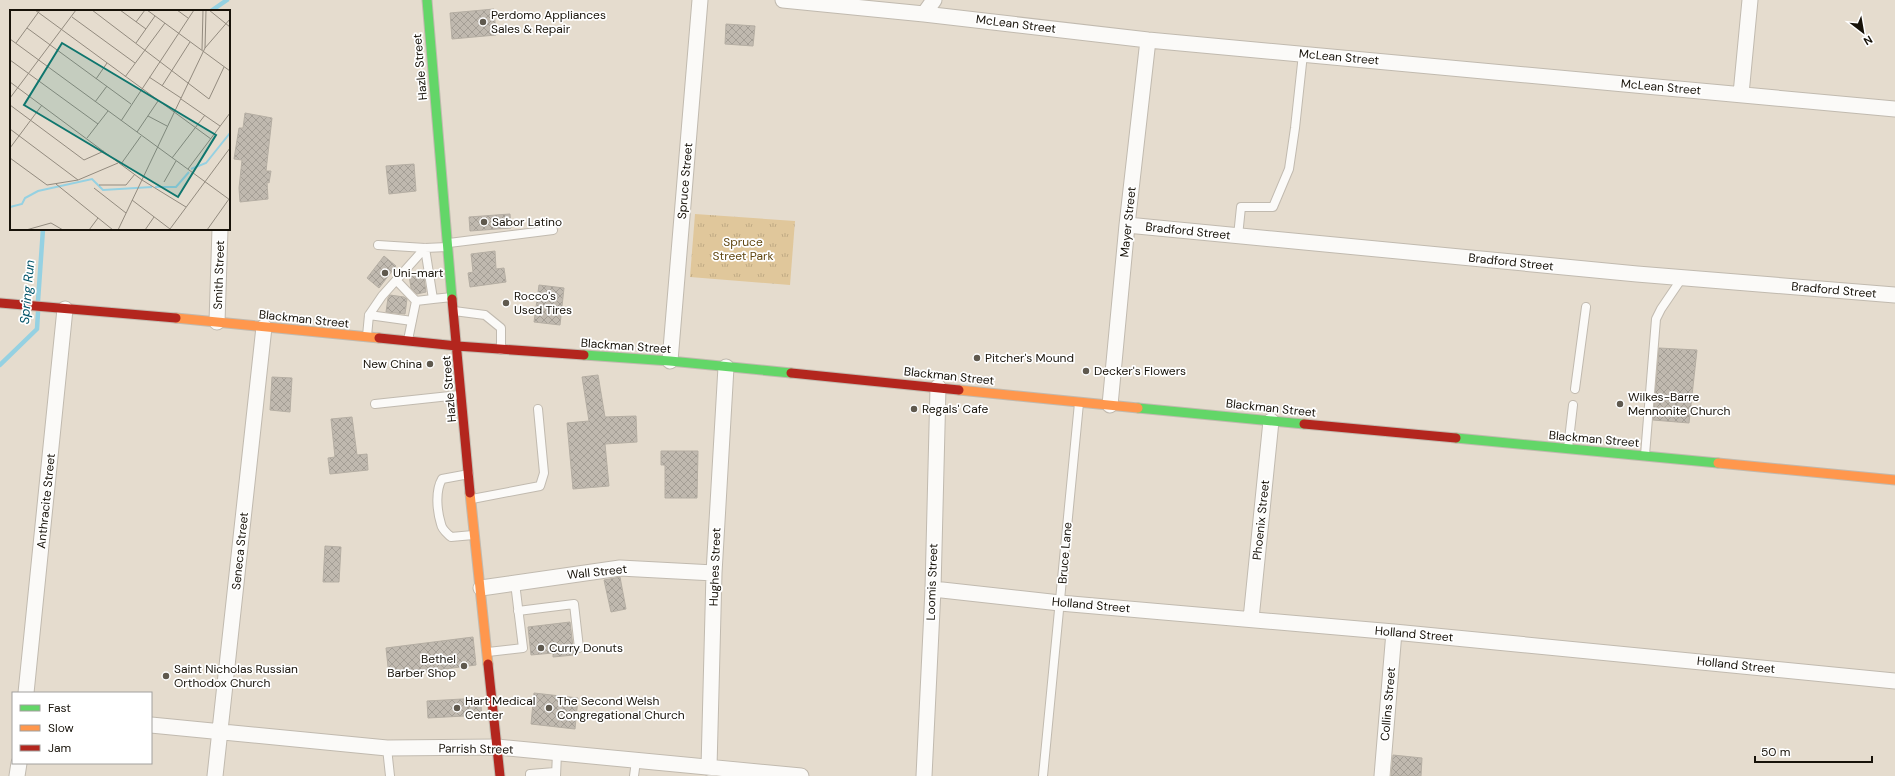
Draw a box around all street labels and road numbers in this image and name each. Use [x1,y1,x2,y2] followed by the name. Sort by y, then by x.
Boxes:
[975,11,1057,37] street label: McLean Street
[409,33,431,101] street label: Hazle Street
[1298,46,1380,69] street label: McLean Street
[1620,76,1702,99] street label: McLean Street
[674,142,696,220] street label: Spruce Street
[1116,186,1140,258] street label: Mayer Street
[1145,219,1232,243] street label: Bradford Street
[210,240,228,310] street label: Smith Street
[1468,250,1555,274] street label: Bradford Street
[1791,278,1878,302] street label: Bradford Street
[258,306,350,332] street label: Blackman Street
[580,335,672,357] street label: Blackman Street
[438,355,460,423] street label: Hazle Street
[903,363,995,389] street label: Blackman Street
[1225,395,1317,421] street label: Blackman Street
[1548,427,1640,451] street label: Blackman Street
[33,452,59,549] street label: Anthracite Street
[1249,479,1273,561] street label: Phoenix Street
[228,511,252,591] street label: Seneca Street
[1054,521,1076,585] street label: Bruce Lane
[706,527,724,607] street label: Hughes Street
[923,543,941,621] street label: Loomis Street
[566,561,628,583] street label: Wall Street
[1051,594,1131,616] street label: Holland Street
[1374,623,1454,645] street label: Holland Street
[1696,653,1776,677] street label: Holland Street
[1377,666,1399,742] street label: Collins Street
[438,740,514,758] street label: Parrish Street

